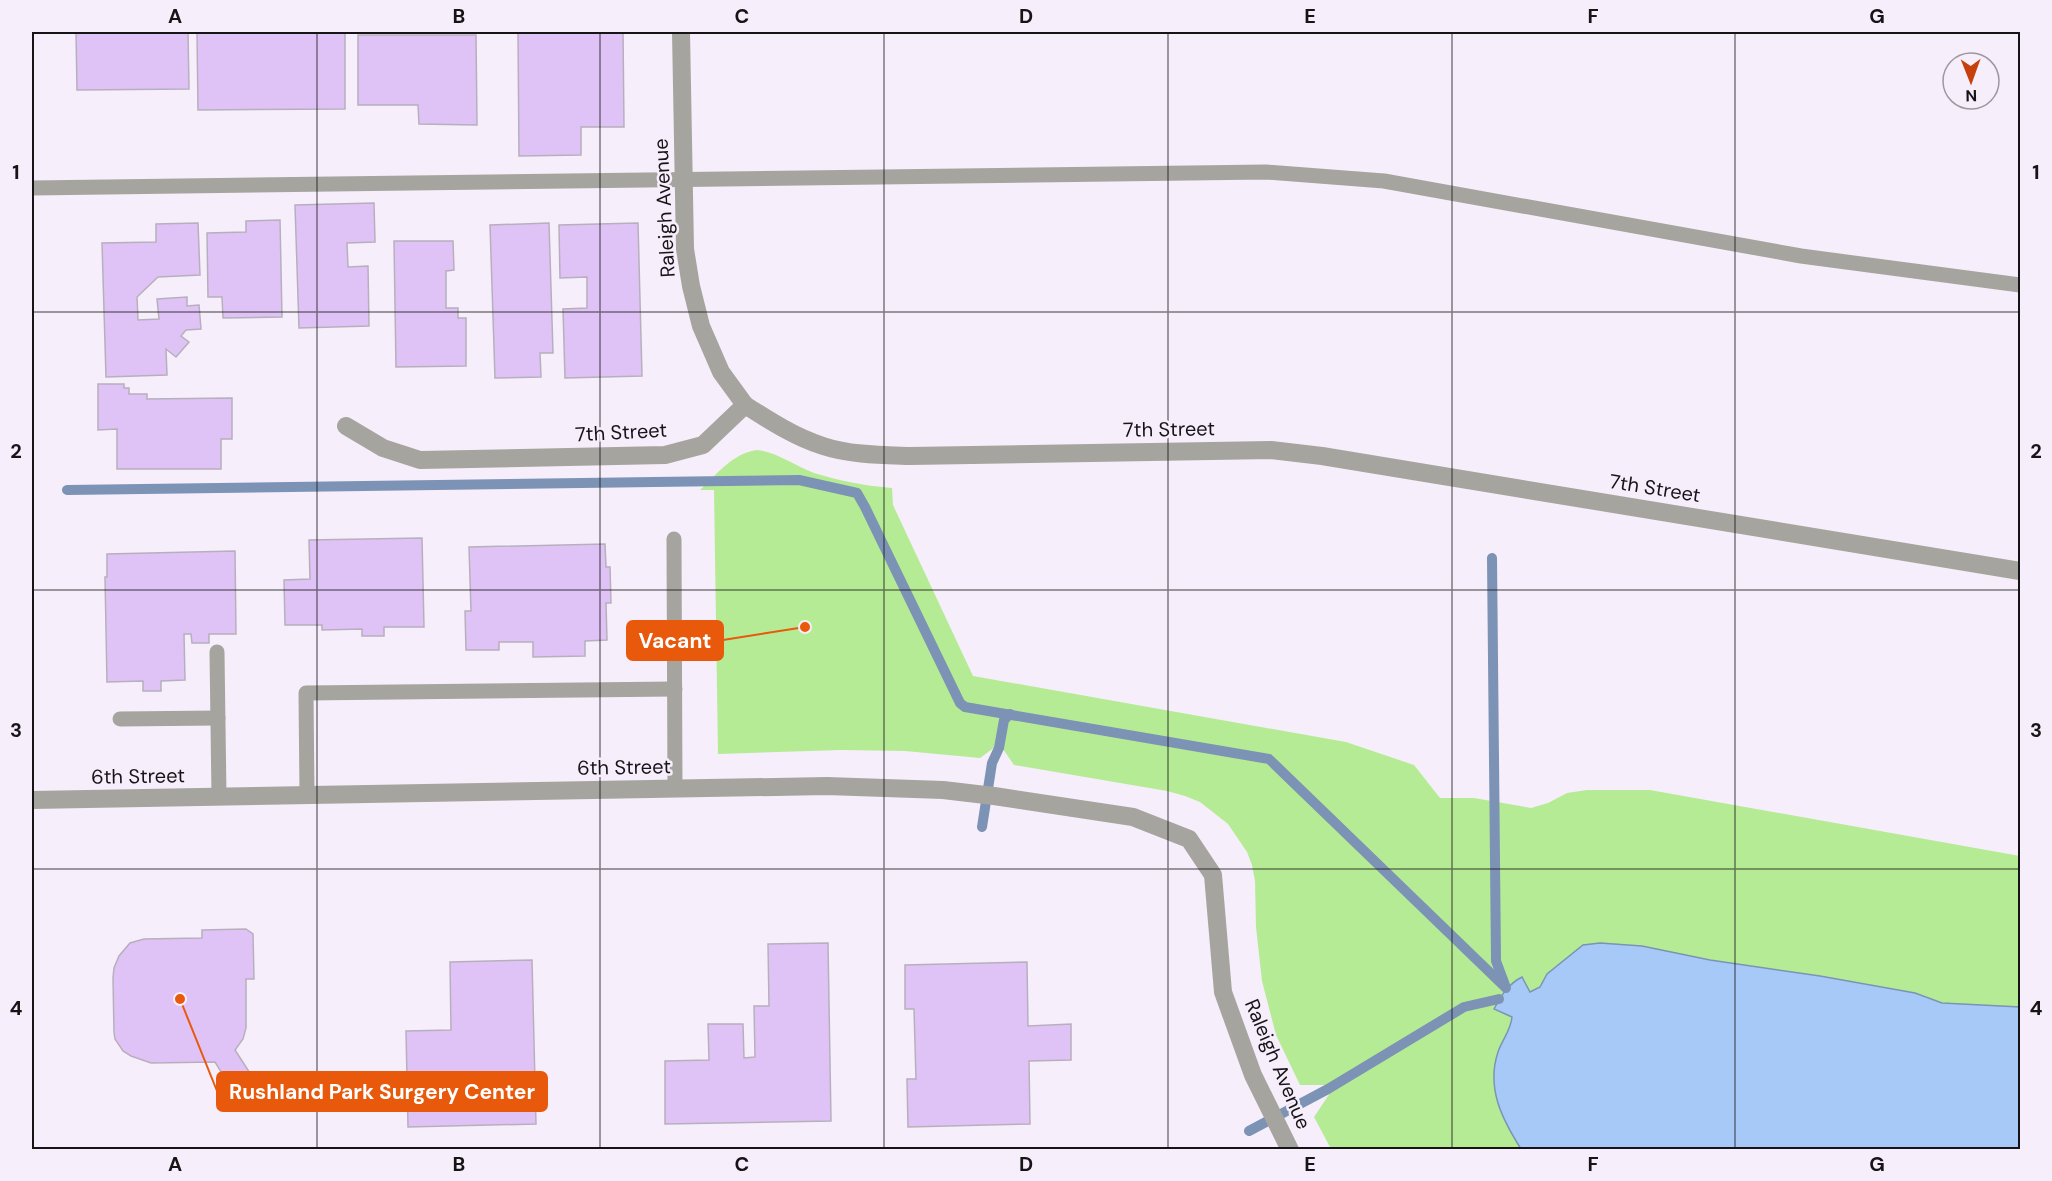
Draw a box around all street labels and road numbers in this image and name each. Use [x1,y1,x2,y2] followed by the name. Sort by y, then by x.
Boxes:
[647,138,681,278] street label: Raleigh Avenue
[1123,415,1215,443] street label: 7th Street
[574,417,668,447] street label: 7th Street
[1608,468,1703,508] street label: 7th Street
[577,753,671,781] street label: 6th Street
[91,762,185,790] street label: 6th Street
[1239,995,1317,1133] street label: Raleigh Avenue

